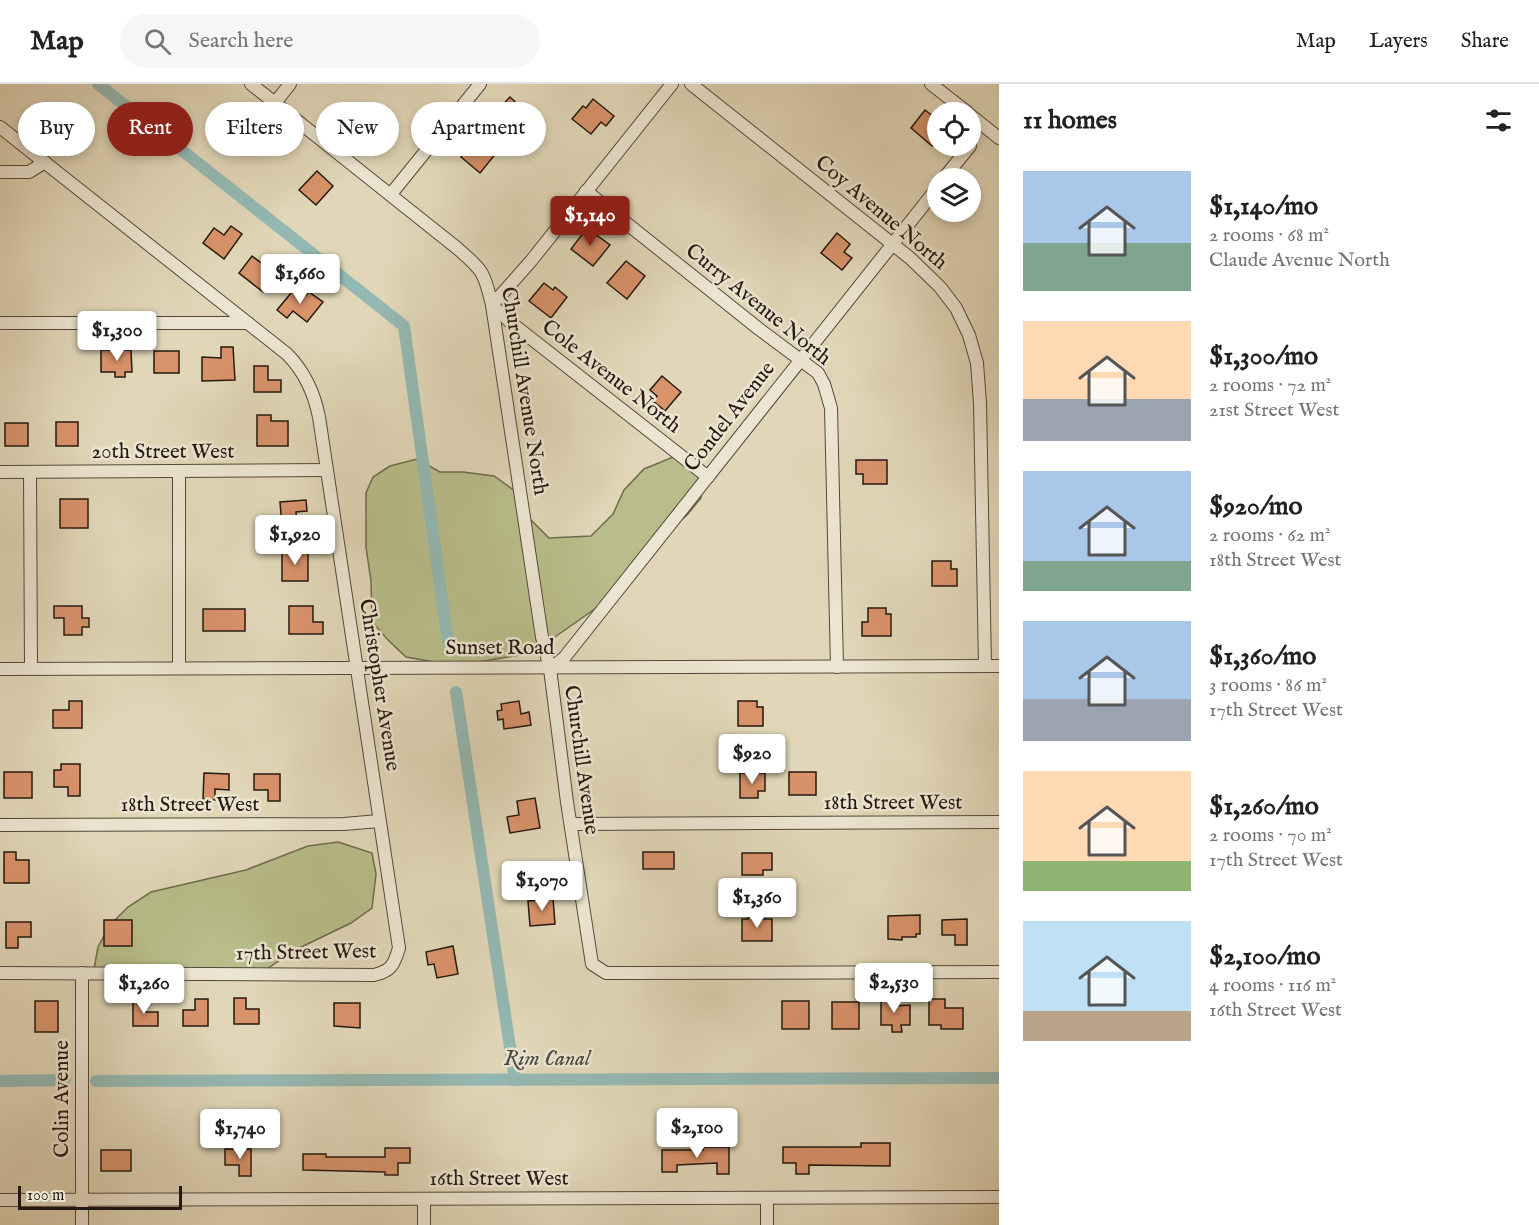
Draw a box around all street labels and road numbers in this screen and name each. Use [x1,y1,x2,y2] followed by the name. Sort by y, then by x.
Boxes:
[809,150,953,276] street label: Coy Avenue North
[680,238,836,372] street label: Curry Avenue North
[494,285,554,497] street label: Churchill Avenue North
[536,314,686,440] street label: Cole Avenue North
[678,356,782,478] street label: Condel Avenue
[91,439,235,466] street label: 20th Street West
[352,597,406,773] street label: Christopher Avenue
[445,635,555,662] street label: Sunset Road
[557,683,605,837] street label: Churchill Avenue
[824,790,962,817] street label: 18th Street West
[121,792,259,819] street label: 18th Street West
[235,938,377,968] street label: 17th Street West
[49,1040,76,1158] street label: Colin Avenue
[429,1166,569,1193] street label: 16th Street West

